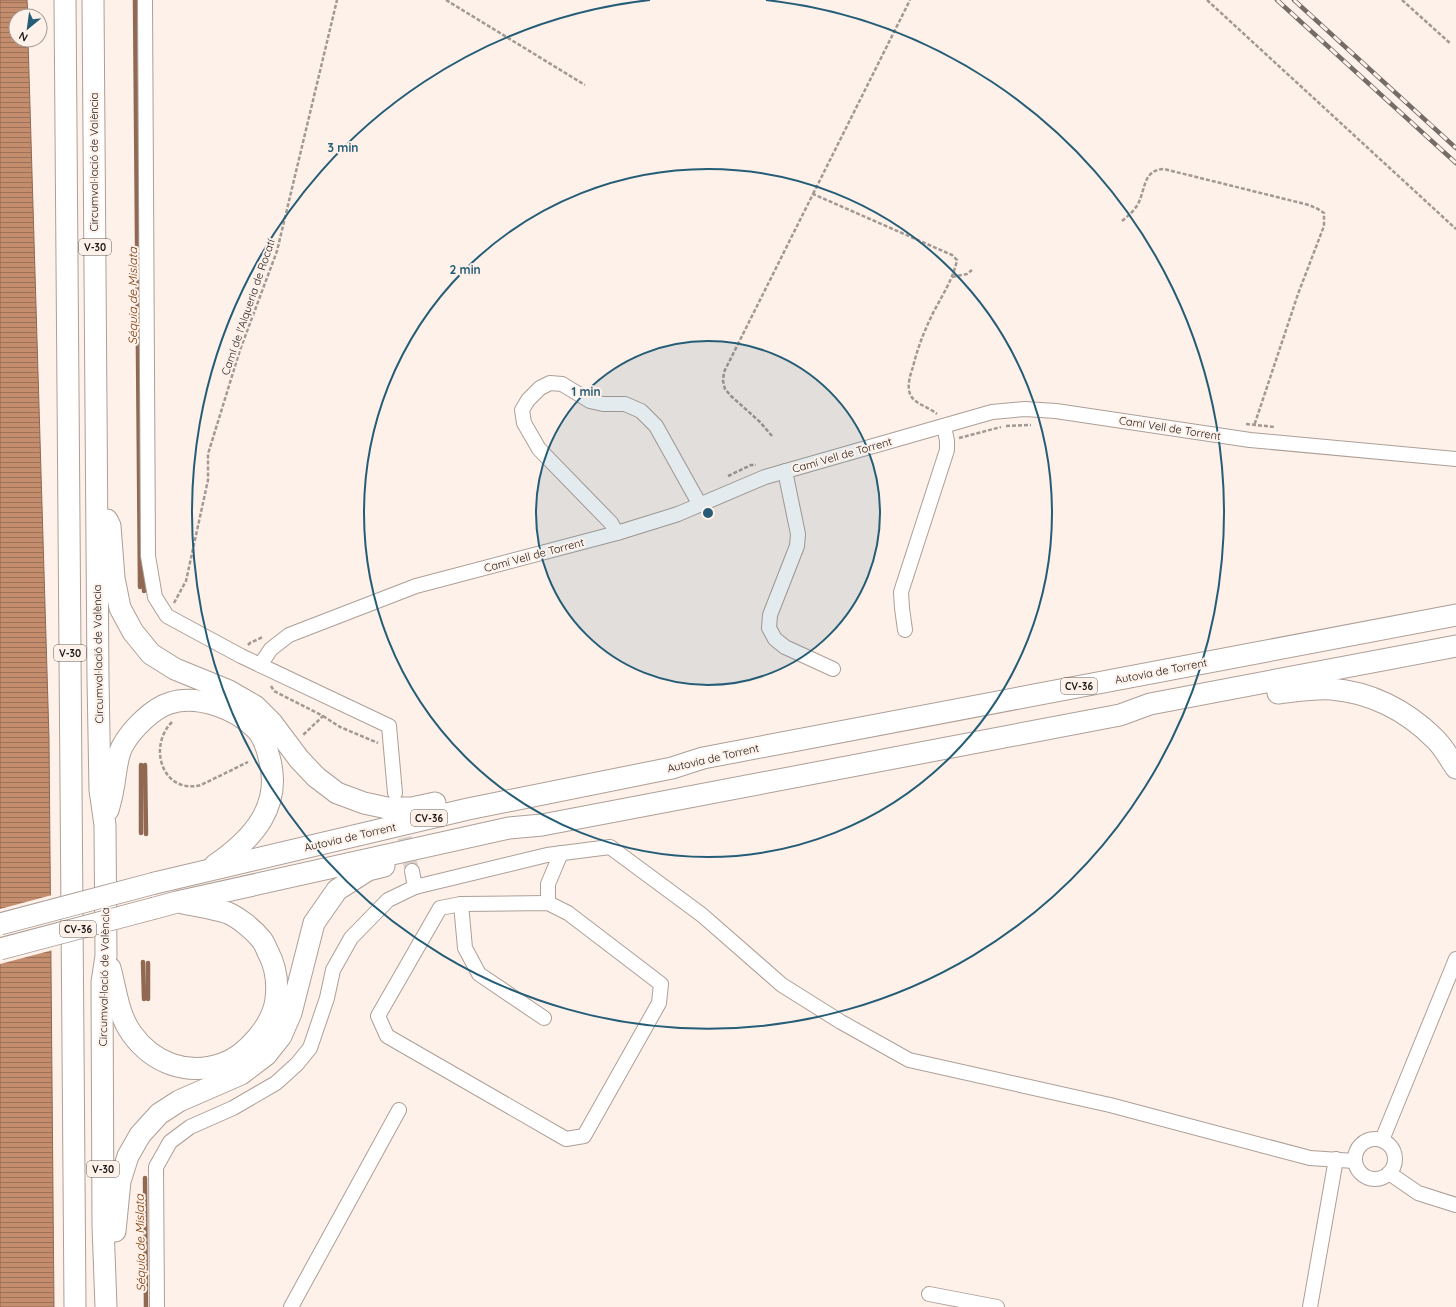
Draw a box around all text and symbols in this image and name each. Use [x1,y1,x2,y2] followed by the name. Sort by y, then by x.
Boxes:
[8,8,48,48] north arrow
[16,29,30,45] text: N
[87,93,101,231] street label: Circumval·lació de València
[328,140,358,155] text: 3 min
[218,237,278,377] street label: Camí de l'Alqueria de Rocatí
[79,239,111,255] road number: V-30
[125,246,140,345] water label: Séquia de Mislata
[449,262,481,277] text: 2 min
[571,384,601,399] text: 1 min
[1118,413,1222,443] street label: Camí Vell de Torrent
[791,434,894,476] street label: Camí Vell de Torrent
[701,506,715,520] centre of rings
[482,535,586,575] street label: Camí Vell de Torrent
[90,584,106,724] street label: Circumval·lació de València
[54,645,86,661] road number: V-30
[1114,655,1209,687] street label: Autovia de Torrent
[1061,678,1097,694] road number: CV-36
[666,741,761,775] street label: Autovia de Torrent
[411,810,447,826] road number: CV-36
[303,820,398,854] street label: Autovia de Torrent
[96,907,112,1047] street label: Circumval·lació de València
[60,921,96,937] road number: CV-36
[87,1161,119,1177] road number: V-30
[132,1193,148,1292] water label: Séquia de Mislata

